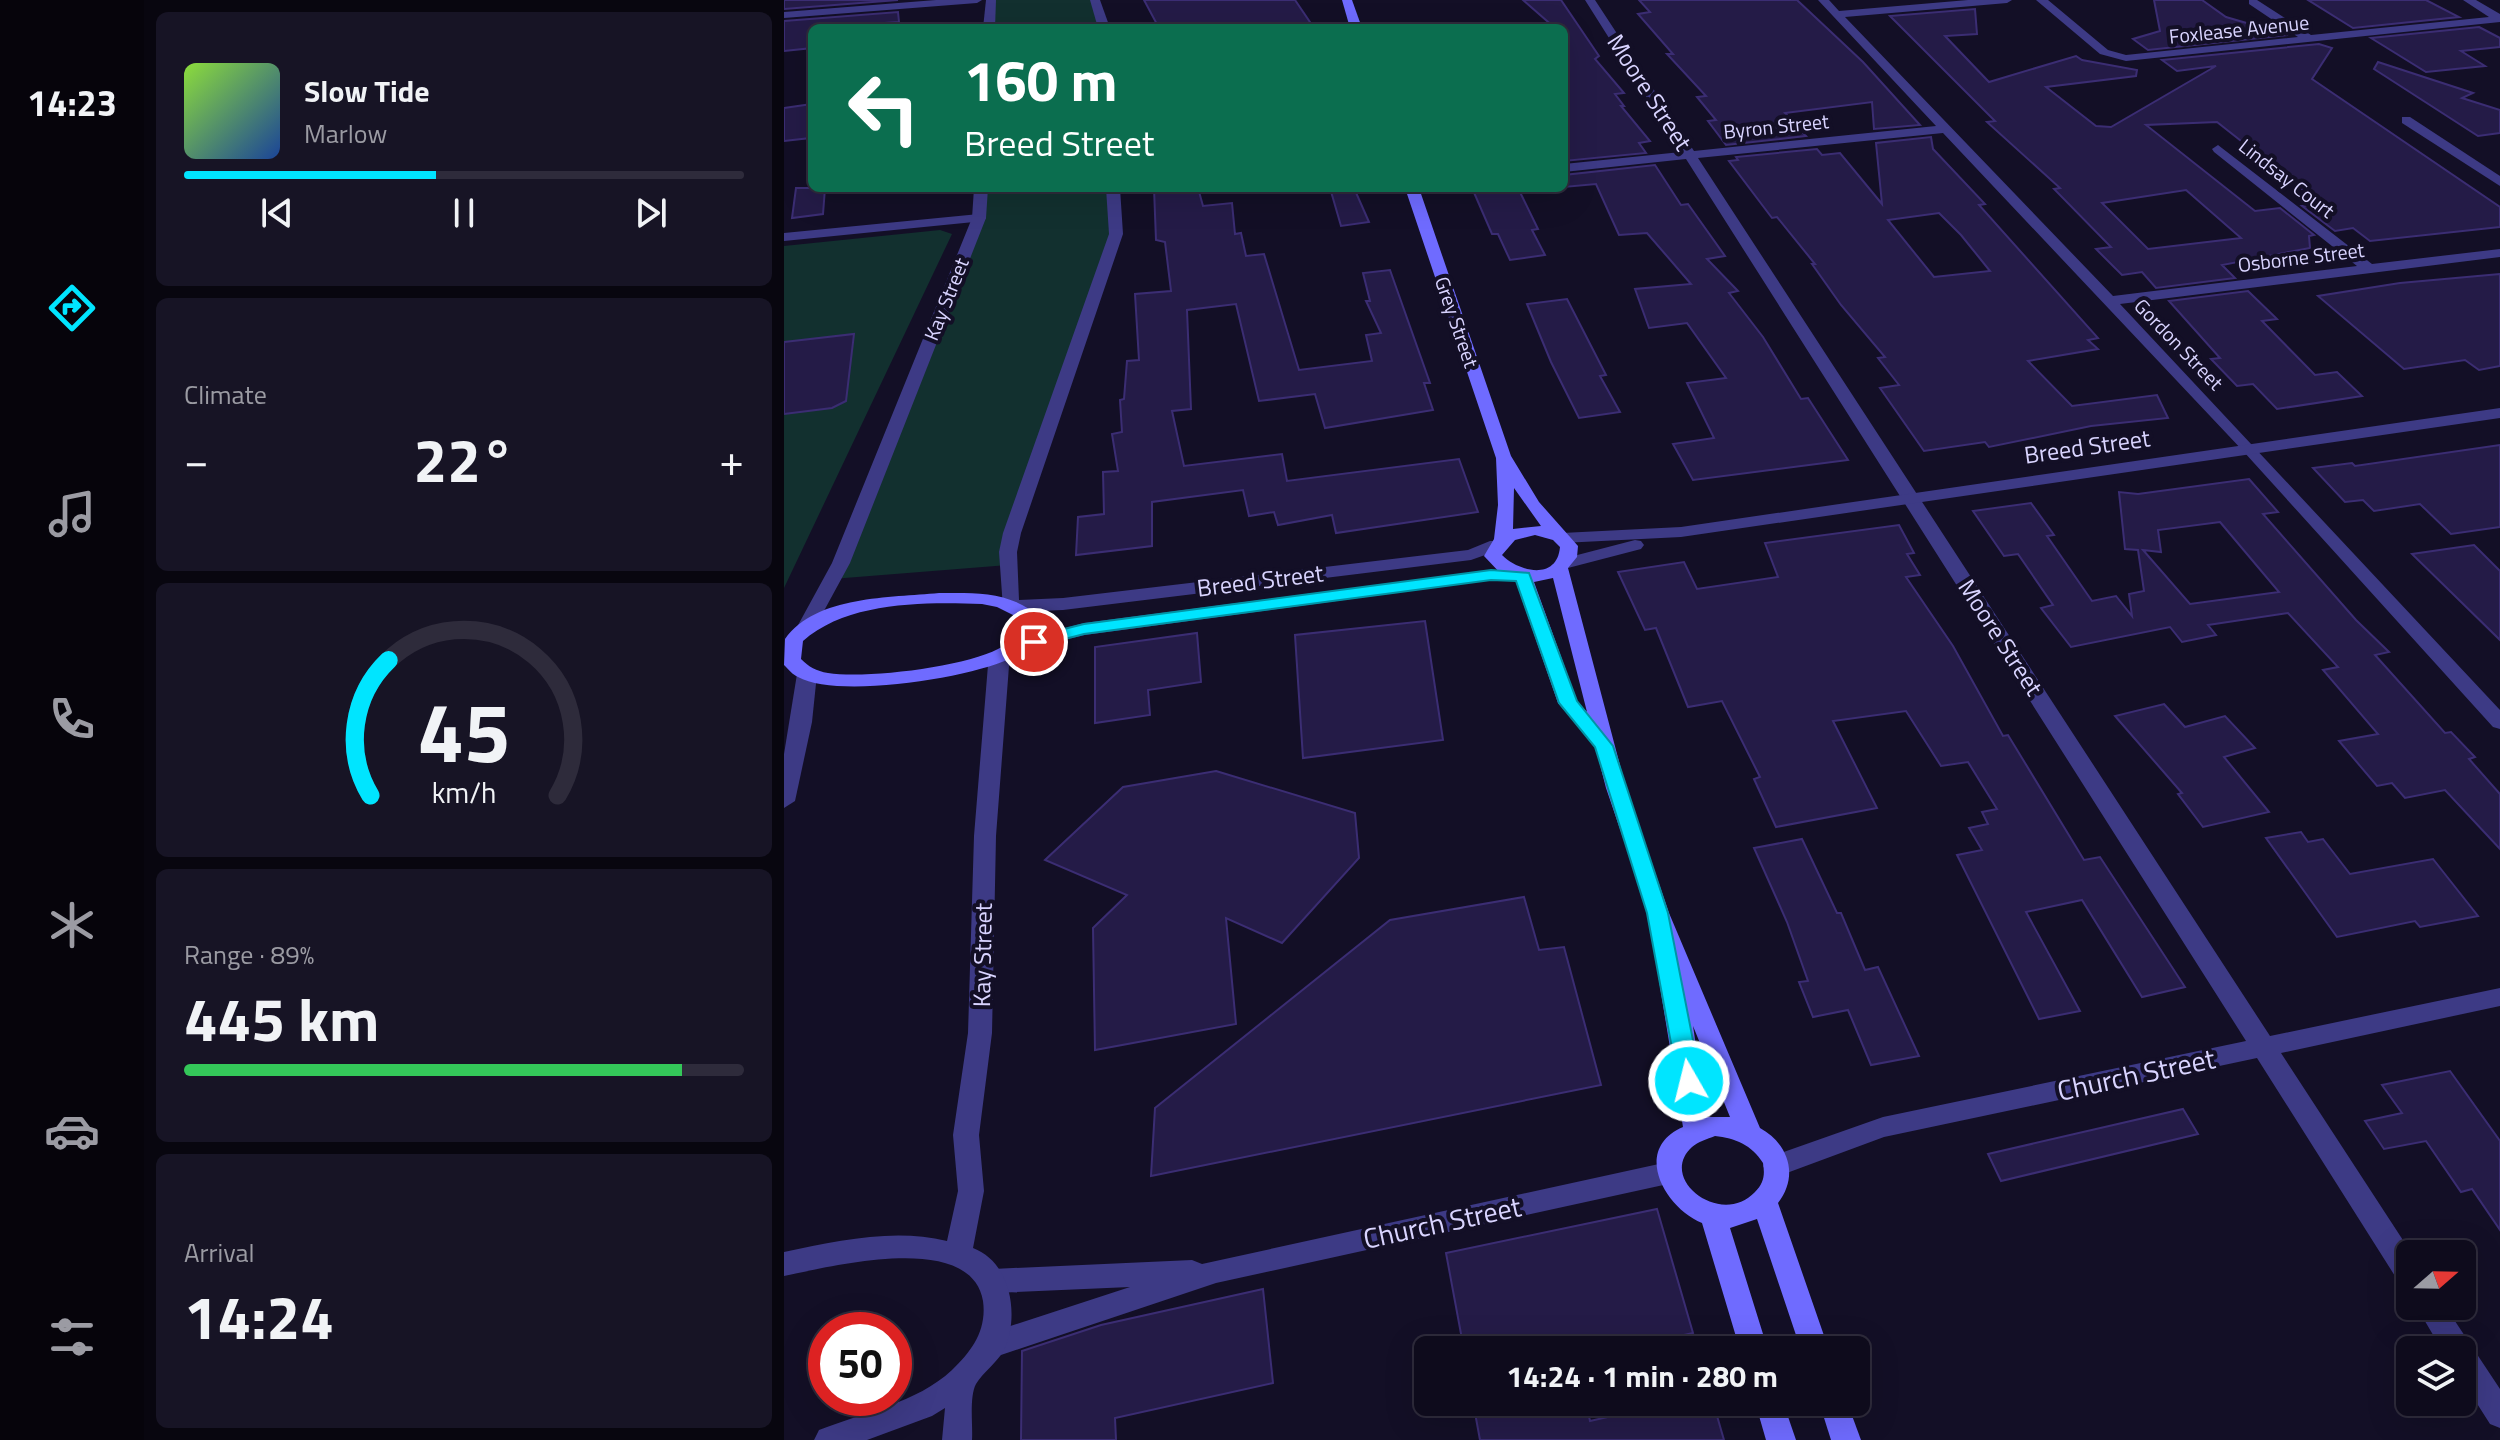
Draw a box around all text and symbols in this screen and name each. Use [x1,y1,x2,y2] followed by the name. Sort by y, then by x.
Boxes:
[2167,6,2311,52] street label: Foxlease Avenue
[1599,27,1702,158] street label: Moore Street
[964,38,1117,123] text: 160 m
[832,56,936,160] icon: left
[304,68,429,114] text: Slow Tide
[27,75,117,130] text: 14:23
[1722,105,1830,147] street label: Byron Street
[304,114,387,153] text: Marlow
[964,115,1154,170] text: Breed Street
[2232,131,2342,225] street label: Lindsay Court
[255,191,299,235] icon: previous
[442,191,486,235] icon: pause
[629,191,673,235] icon: next
[2236,234,2366,280] street label: Osborne Street
[915,253,977,345] street label: Kay Street
[1427,272,1487,372] street label: Grey Street
[44,280,100,336] icon: directions
[2127,291,2231,397] street label: Gordon Street
[184,375,267,414] text: Climate
[414,414,514,505] text: 22°
[2022,419,2153,473] street label: Breed Street
[184,426,209,493] text: −
[719,426,744,493] text: +
[44,486,100,542] icon: music
[1195,554,1326,606] street label: Breed Street
[1950,572,2053,703] street label: Moore Street
[1000,608,1068,676] pin
[1012,620,1056,664] icon: arrive
[417,668,511,794] text: 45
[44,691,100,747] icon: phone
[432,771,496,814] text: km/h
[44,897,100,953] icon: climate
[963,902,1001,1007] street label: Kay Street
[184,935,314,974] text: Range · 89%
[184,973,379,1064] text: 445 km
[2053,1036,2219,1112] street label: Church Street
[1647,1039,1731,1123] position arrow
[44,1103,100,1159] icon: car
[1359,1184,1525,1260] street label: Church Street
[184,1233,255,1272] text: Arrival
[2396,1240,2476,1320] north arrow
[2396,1240,2476,1416] map controls
[184,1271,334,1362] text: 14:24
[44,1309,100,1365] icon: filters
[808,1312,912,1416] speed limit sign: 50
[2396,1336,2476,1416] button: layers
[1506,1353,1778,1399] text: 14:24 · 1 min · 280 m

